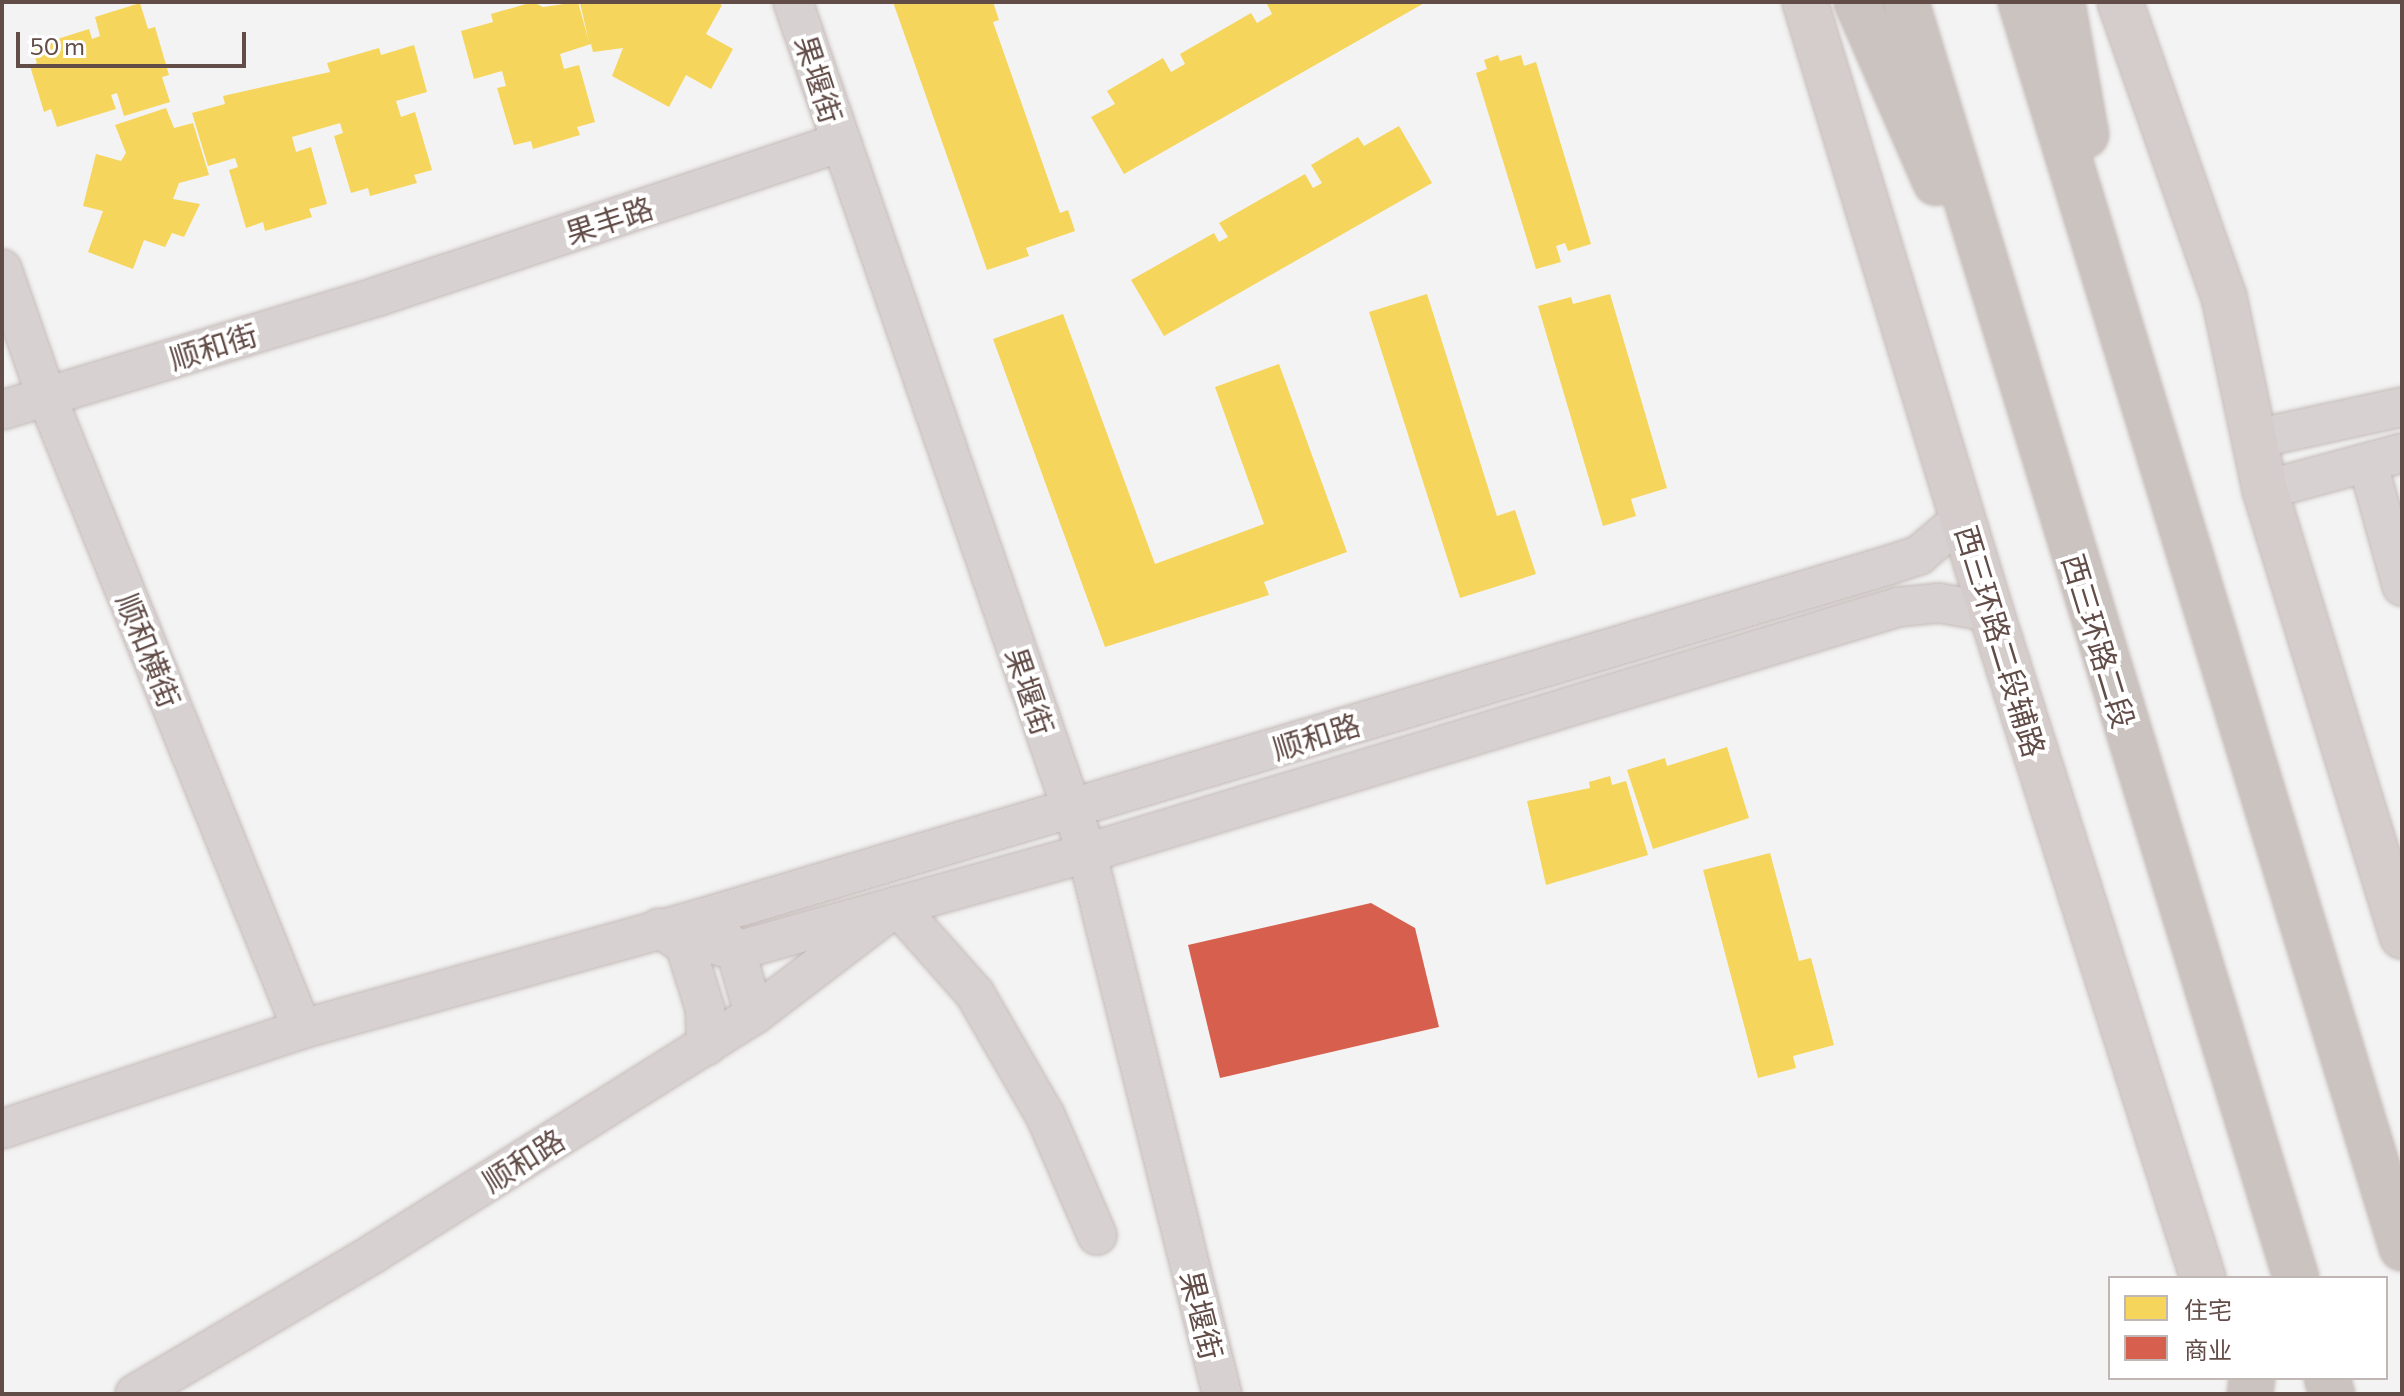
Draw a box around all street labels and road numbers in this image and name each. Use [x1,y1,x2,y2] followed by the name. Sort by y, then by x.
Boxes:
[788,31,850,127] street label: 果堰街
[561,189,657,251] street label: 果丰路
[165,316,261,376] street label: 顺和街
[1949,521,2053,761] street label: 西三环路二段辅路
[2055,550,2143,732] street label: 西三环路二段
[110,588,188,712] street label: 顺和横街
[998,643,1062,739] street label: 果堰街
[1268,706,1364,766] street label: 顺和路
[475,1121,571,1199] street label: 顺和路
[1174,1267,1230,1363] street label: 果堰街

